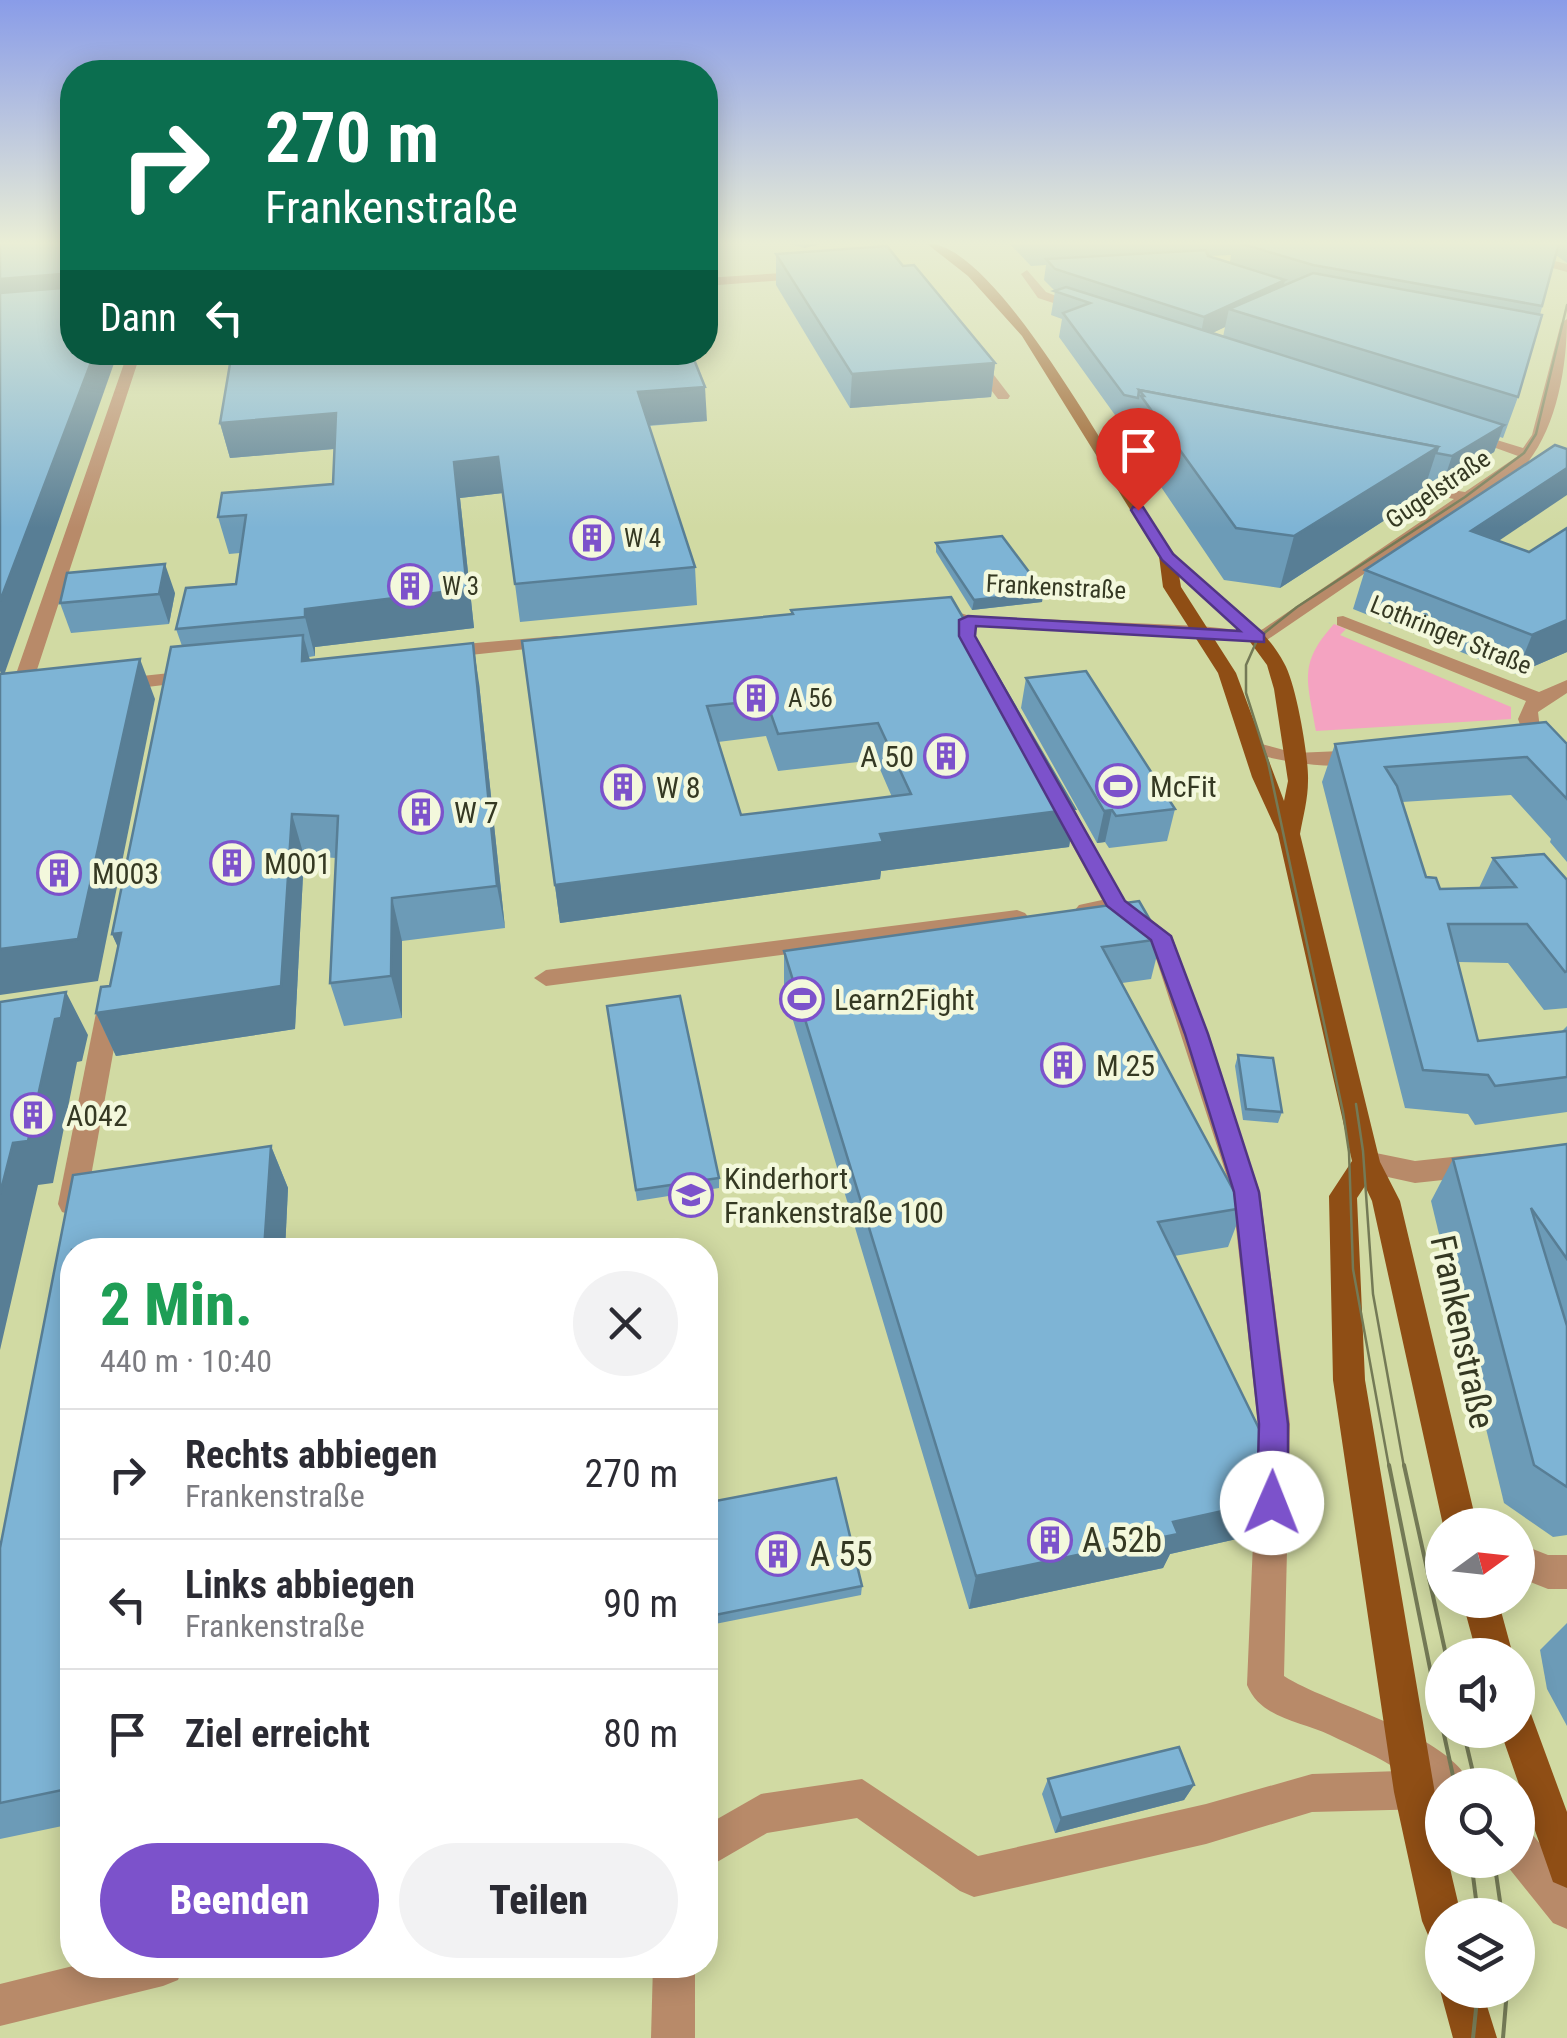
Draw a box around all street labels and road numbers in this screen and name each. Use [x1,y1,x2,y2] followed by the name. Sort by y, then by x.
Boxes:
[1380,444,1496,534] street label: Gugelstraße
[985,569,1127,605] street label: Frankenstraße
[1366,590,1536,680] street label: Lothringer Straße
[1422,1232,1502,1432] street label: Frankenstraße

